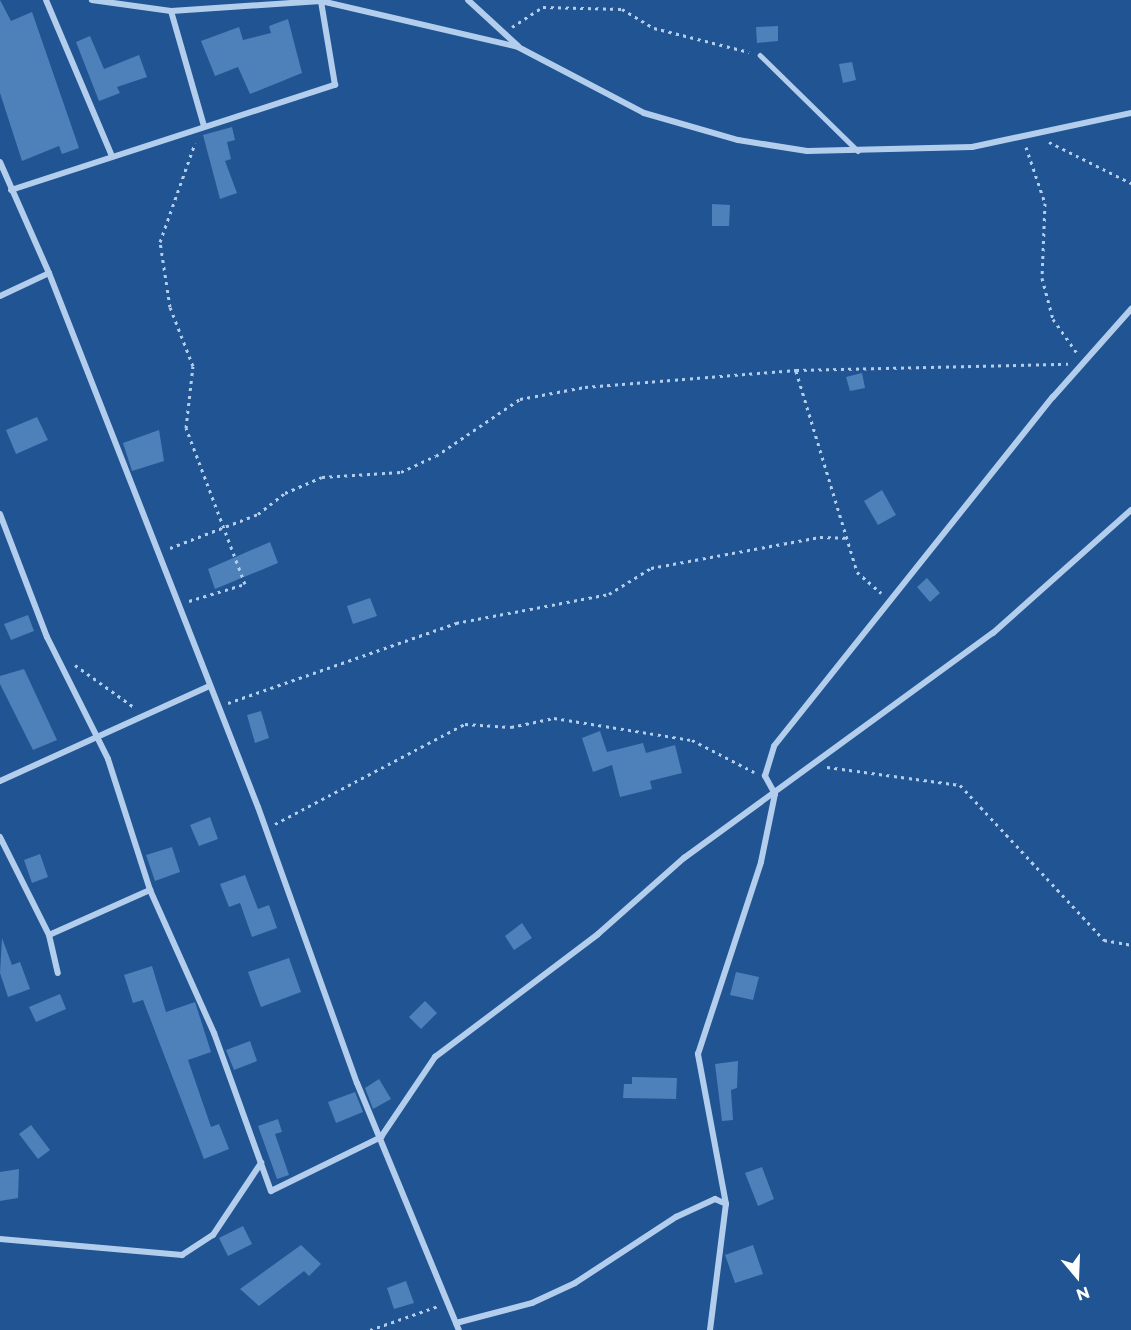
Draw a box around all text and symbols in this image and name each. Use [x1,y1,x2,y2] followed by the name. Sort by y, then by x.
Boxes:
[1047,1246,1107,1306] north arrow
[1074,1282,1092,1305] text: N

